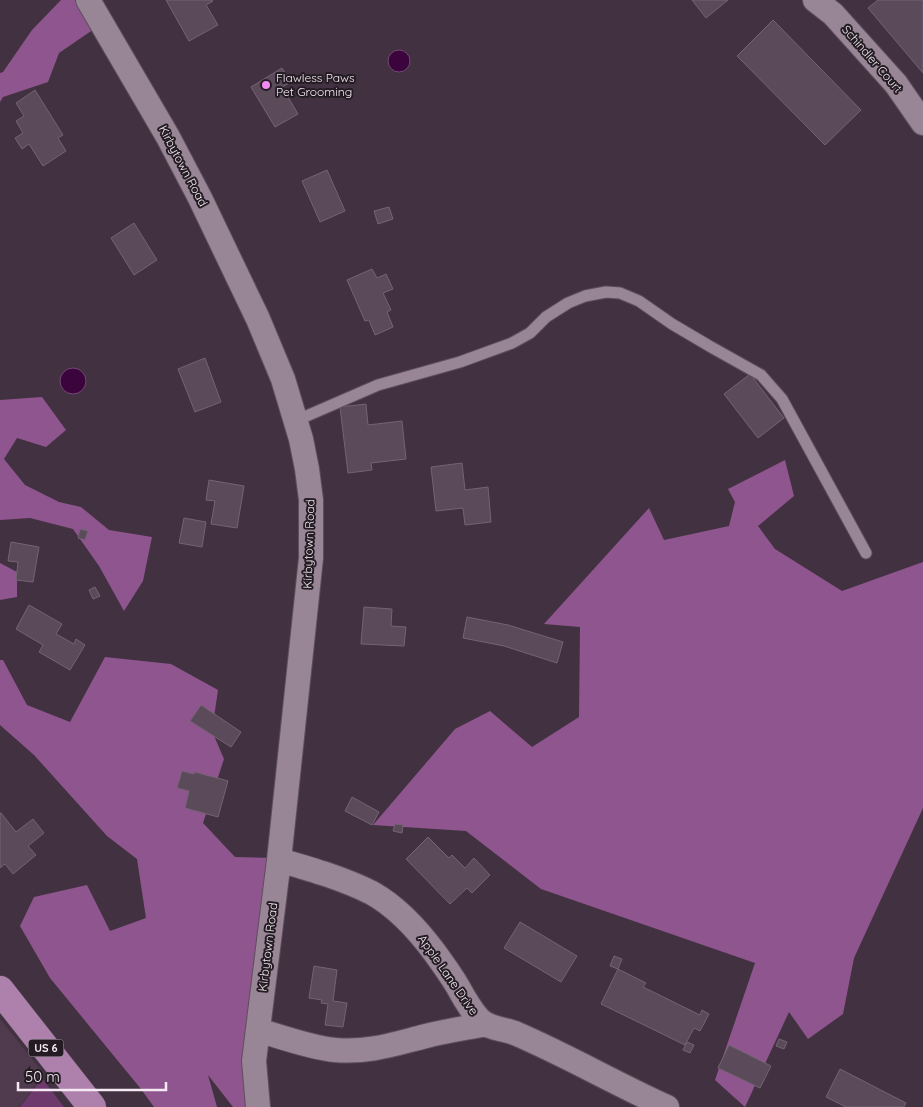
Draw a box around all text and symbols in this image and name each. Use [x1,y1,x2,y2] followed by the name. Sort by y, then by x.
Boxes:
[839,22,906,95] street label: Schindler Court
[276,70,355,99] place label: Flawless Paws Pet Grooming
[260,79,272,91] marker: Flawless Paws Pet Grooming
[156,123,211,209] street label: Kirbytown Road
[299,499,318,589] street label: Kirbytown Road
[255,902,280,992] street label: Kirbytown Road
[415,932,482,1018] street label: Apple Lane Drive
[28,1040,64,1056] road number: US 6
[18,1060,165,1092] scale bar
[25,1067,60,1086] text: 50 m

